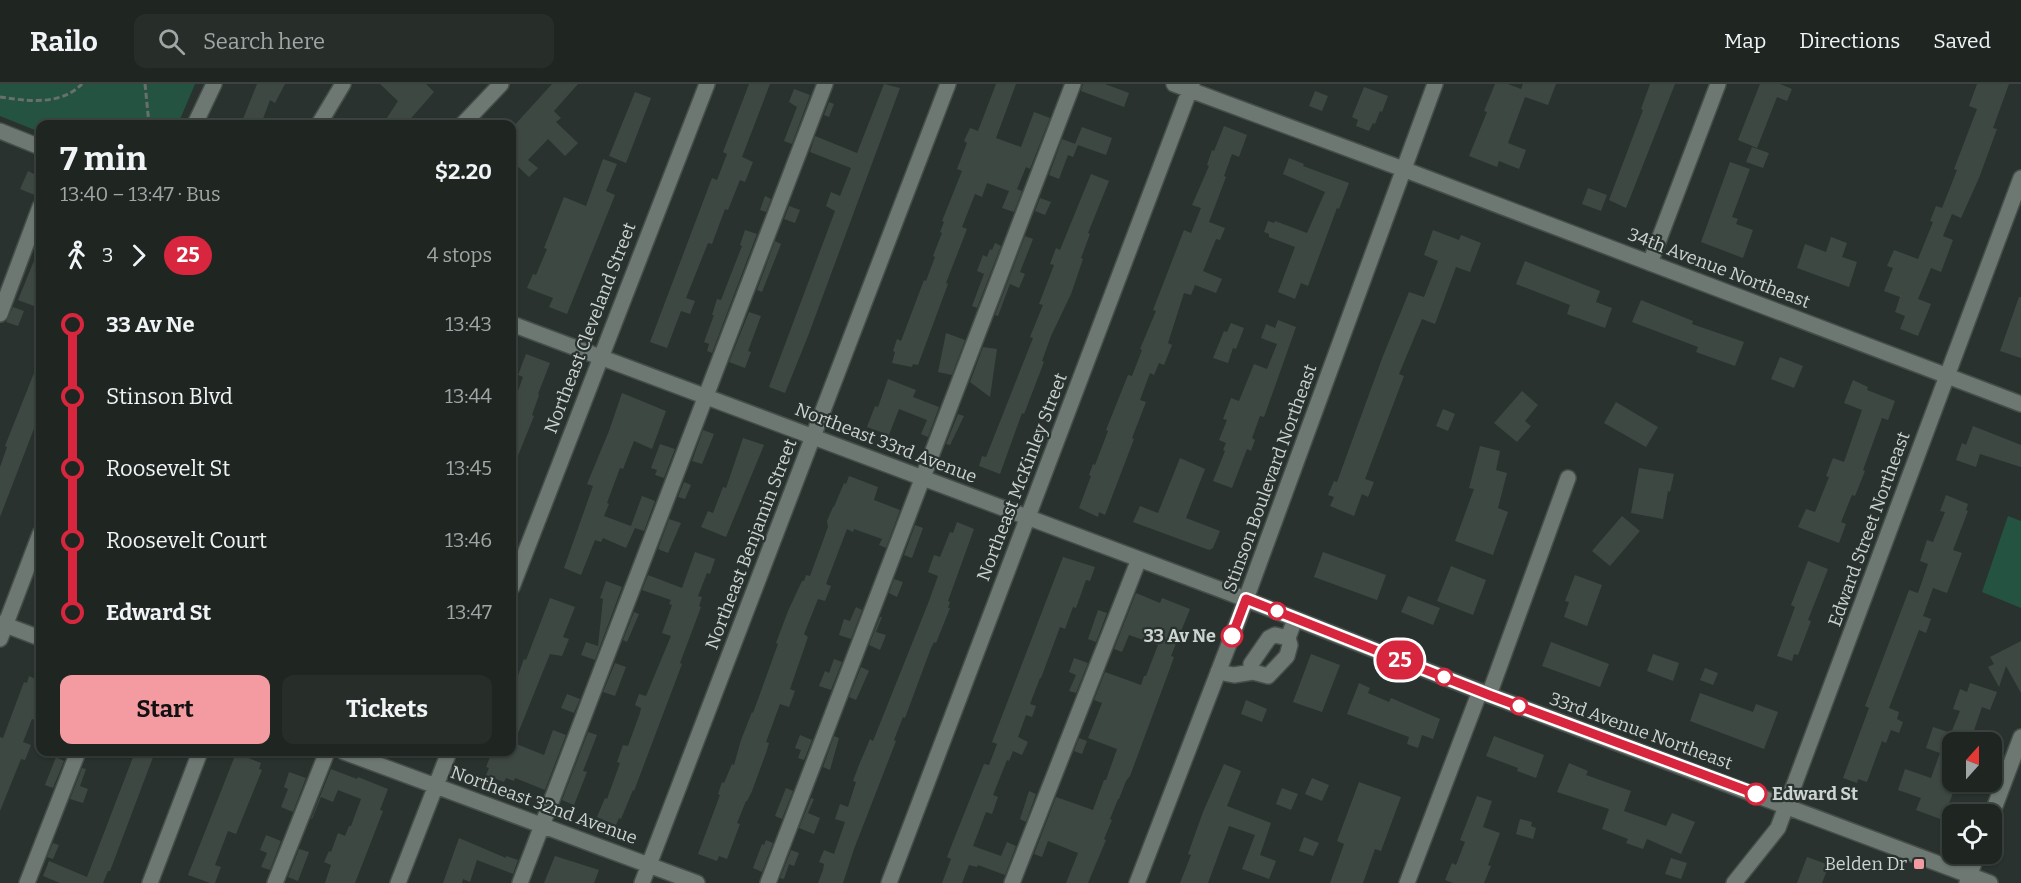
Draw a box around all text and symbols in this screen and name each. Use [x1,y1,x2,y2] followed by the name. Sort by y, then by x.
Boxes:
[134,14,554,68] search box
[30,25,98,58] text: Railo
[155,25,188,58] icon: search
[203,28,325,55] text: Search here
[1724,28,1766,54] text: Map
[1799,28,1900,54] text: Directions
[1933,28,1991,54] text: Saved
[60,139,147,179] text: 7 min
[435,158,492,185] text: $2.20
[60,182,221,206] text: 13:40 – 13:47 · Bus
[540,219,641,437] street label: Northeast Cleveland Street
[1625,223,1814,313] street label: 34th Avenue Northeast
[60,239,93,272] icon: walk
[122,239,155,272] icon: forward
[176,242,200,268] text: 25
[102,243,113,267] text: 3
[427,243,492,267] text: 4 stops
[106,311,195,338] text: 33 Av Ne
[445,312,492,336] text: 13:43
[1218,361,1322,595] street label: Stinson Boulevard Northeast
[972,369,1072,584] street label: Northeast McKinley Street
[106,383,233,410] text: Stinson Blvd
[445,384,492,408] text: 13:44
[792,398,980,488] street label: Northeast 33rd Avenue
[1823,428,1915,630] street label: Edward Street Northeast
[701,435,802,652] street label: Northeast Benjamin Street
[106,455,230,482] text: Roosevelt St
[446,456,492,480] text: 13:45
[106,527,267,554] text: Roosevelt Court
[445,528,492,552] text: 13:46
[106,599,211,626] text: Edward St
[447,600,492,624] text: 13:47
[1268,602,1286,620] unlabelled marker
[1143,625,1216,647] place label: 33 Av Ne
[1221,625,1243,647] marker: 33 Av Ne
[1373,640,1427,680] line badge: 25
[1388,647,1412,673] text: 25
[1435,668,1453,686] unlabelled marker
[60,675,270,744] button: Start
[282,675,492,744] button: Tickets
[1546,688,1736,775] street label: 33rd Avenue Northeast
[1510,697,1528,715] unlabelled marker
[1942,732,2002,792] north arrow
[1942,732,2002,864] map controls
[448,761,640,849] street label: Northeast 32nd Avenue
[1745,783,1767,805] marker: Edward St
[1772,783,1858,805] place label: Edward St
[1942,804,2002,864] button: locate
[1824,853,1907,875] place label: Belden Dr
[1912,857,1926,871] marker: Belden Dr

